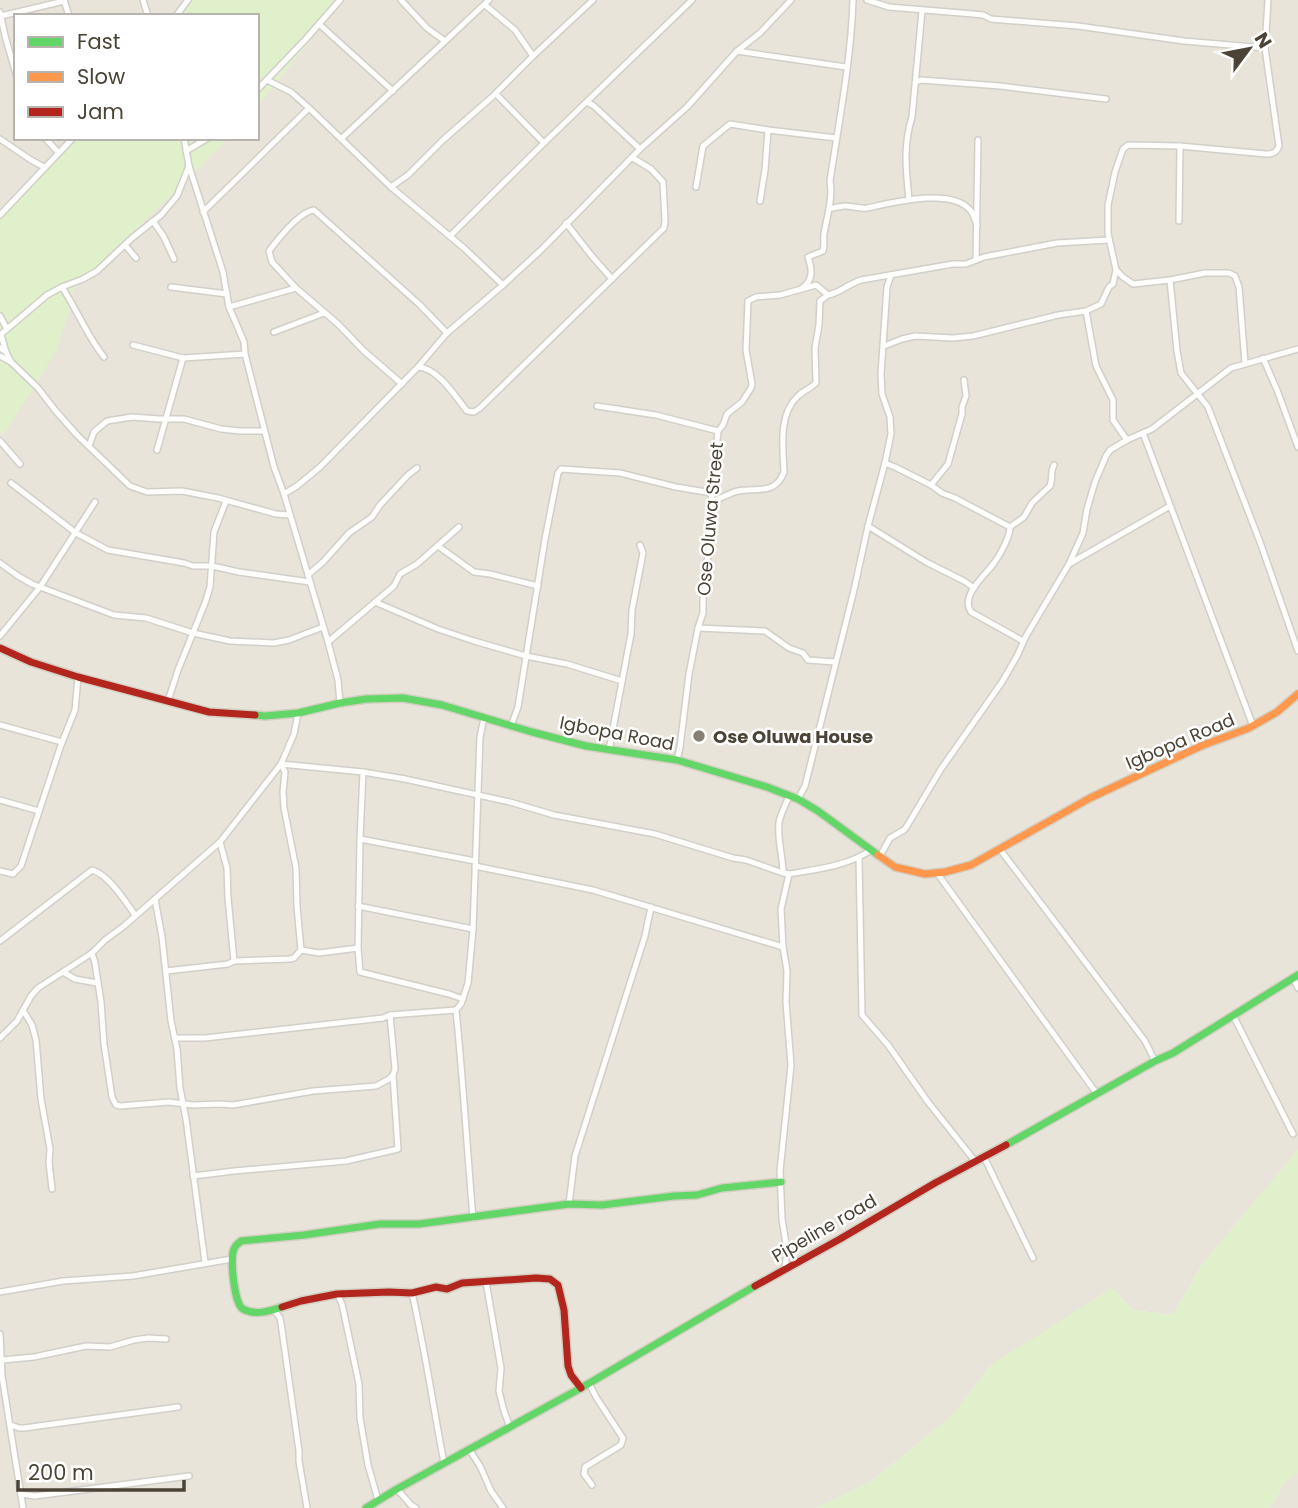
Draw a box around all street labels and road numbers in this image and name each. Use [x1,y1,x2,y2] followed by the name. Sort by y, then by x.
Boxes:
[691,441,729,597] street label: Ose Oluwa Street
[1122,707,1238,775] street label: Igbopa Road
[558,710,676,756] street label: Igbopa Road
[767,1188,881,1268] street label: Pipeline road

